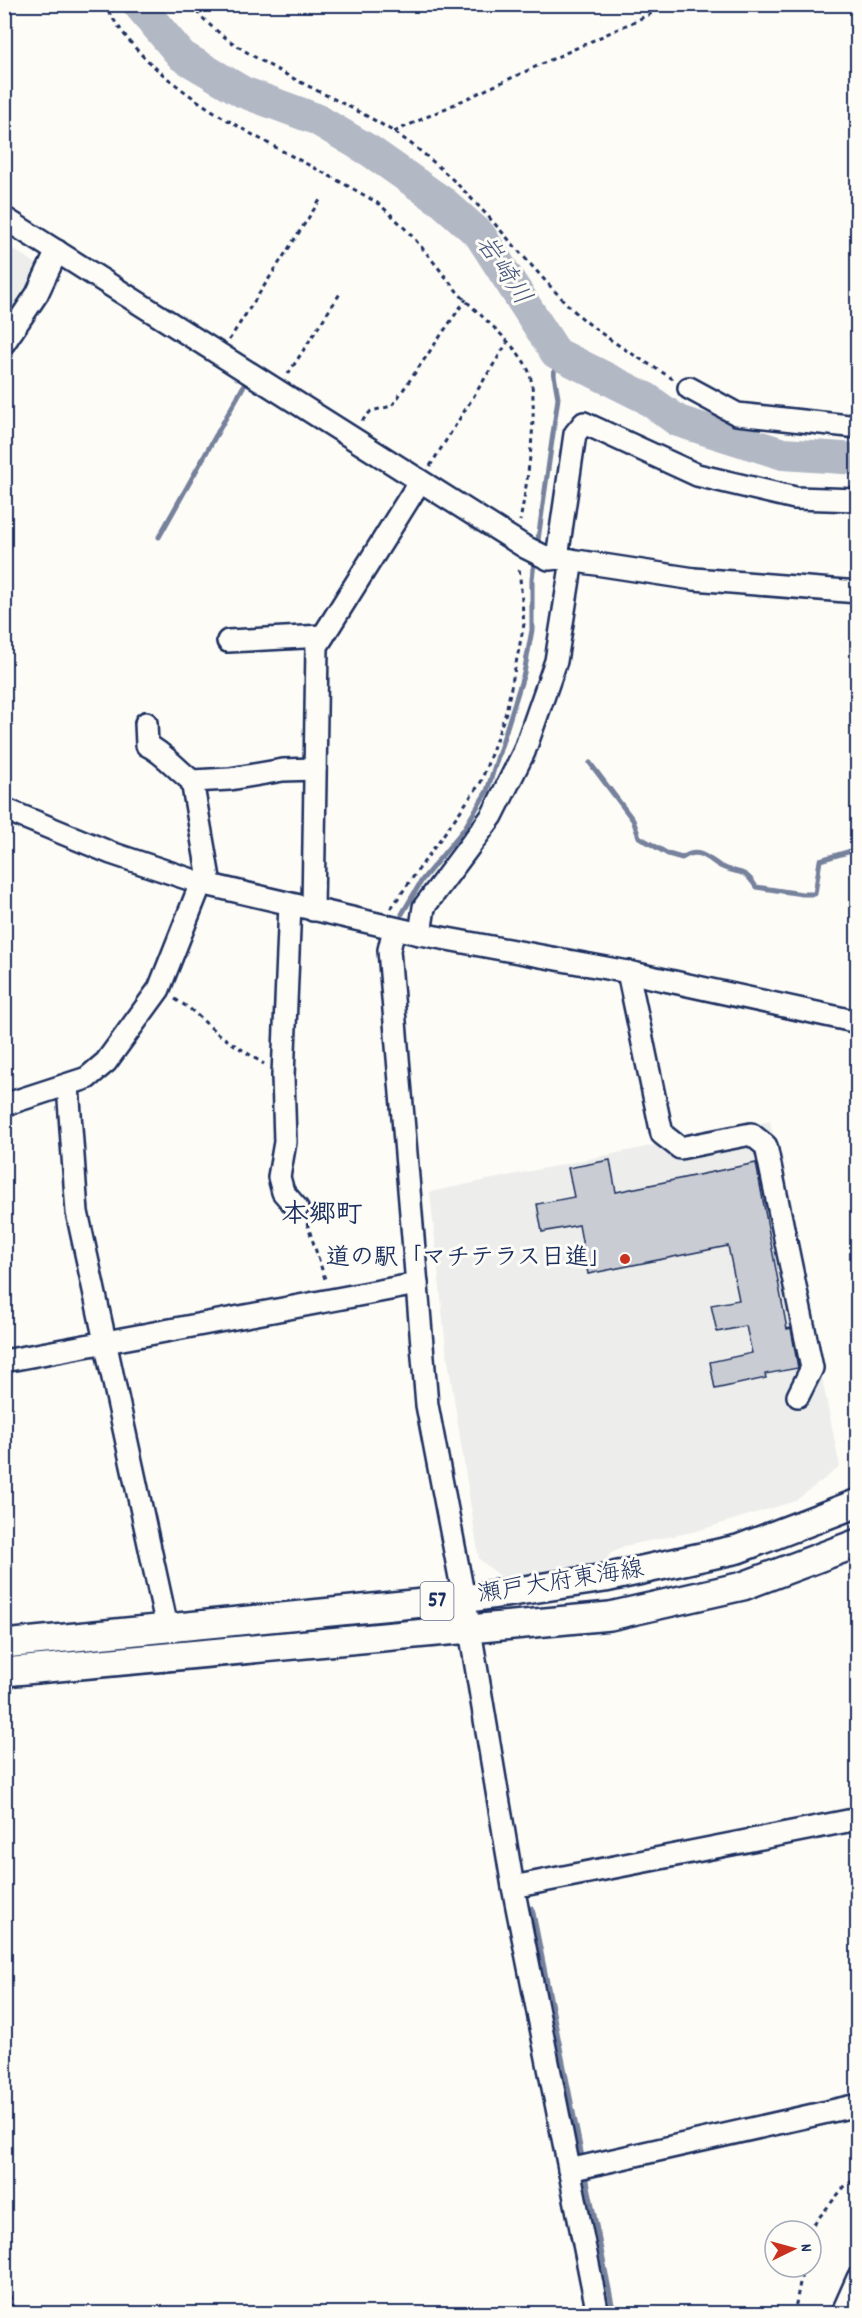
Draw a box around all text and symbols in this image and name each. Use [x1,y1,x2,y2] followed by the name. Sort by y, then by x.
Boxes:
[465,228,539,314] water label: 岩崎川
[282,1197,363,1236] district label: 本郷町
[326,1242,613,1276] place label: 道の駅「マチテラス日進」
[618,1252,632,1266] marker: 道の駅「マチテラス日進」
[475,1553,647,1613] street label: 瀬戸大府東海線
[420,1582,454,1620] road number: 57
[763,2219,823,2279] north arrow
[794,2243,817,2253] text: N

